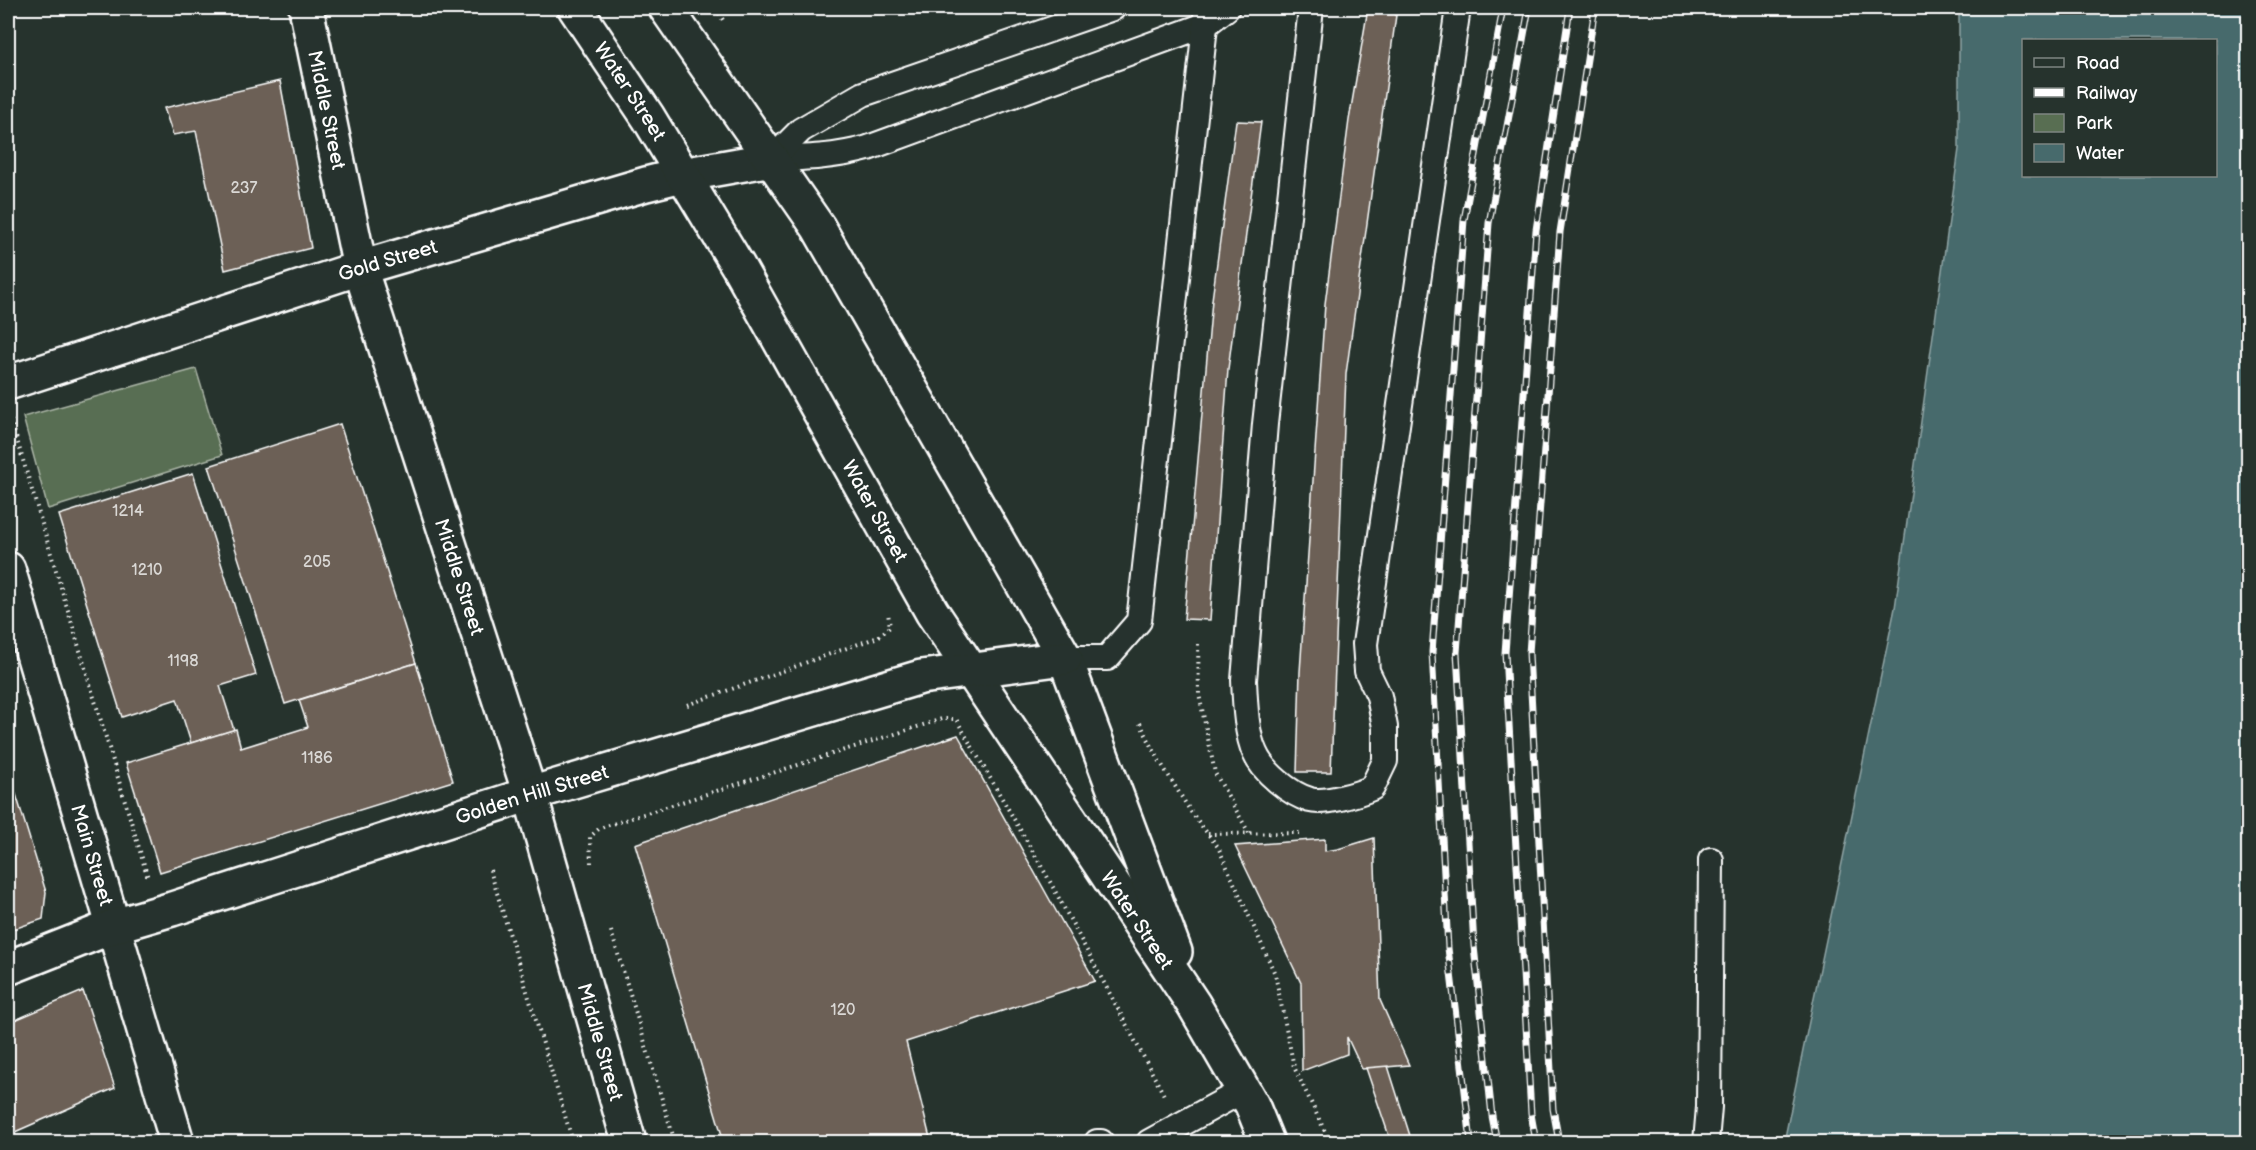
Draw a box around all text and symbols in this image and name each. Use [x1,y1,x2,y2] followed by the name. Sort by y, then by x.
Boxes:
[588,38,671,145] street label: Water Street
[2022,39,2217,177] legend
[302,48,350,172] street label: Middle Street
[2076,53,2120,74] text: Road
[2076,83,2138,104] text: Railway
[2076,113,2112,134] text: Park
[2076,143,2124,164] text: Water
[231,179,258,198] house number: 237
[335,235,440,287] street label: Gold Street
[836,456,913,567] street label: Water Street
[112,502,144,521] house number: 1214
[429,516,489,638] street label: Middle Street
[303,553,331,572] house number: 205
[132,561,163,580] house number: 1210
[168,652,198,671] house number: 1198
[301,749,333,768] house number: 1186
[452,760,611,830] street label: Golden Hill Street
[65,802,118,909] street label: Main Street
[1095,867,1178,974] street label: Water Street
[571,981,628,1104] street label: Middle Street
[830,1001,856,1020] house number: 120

